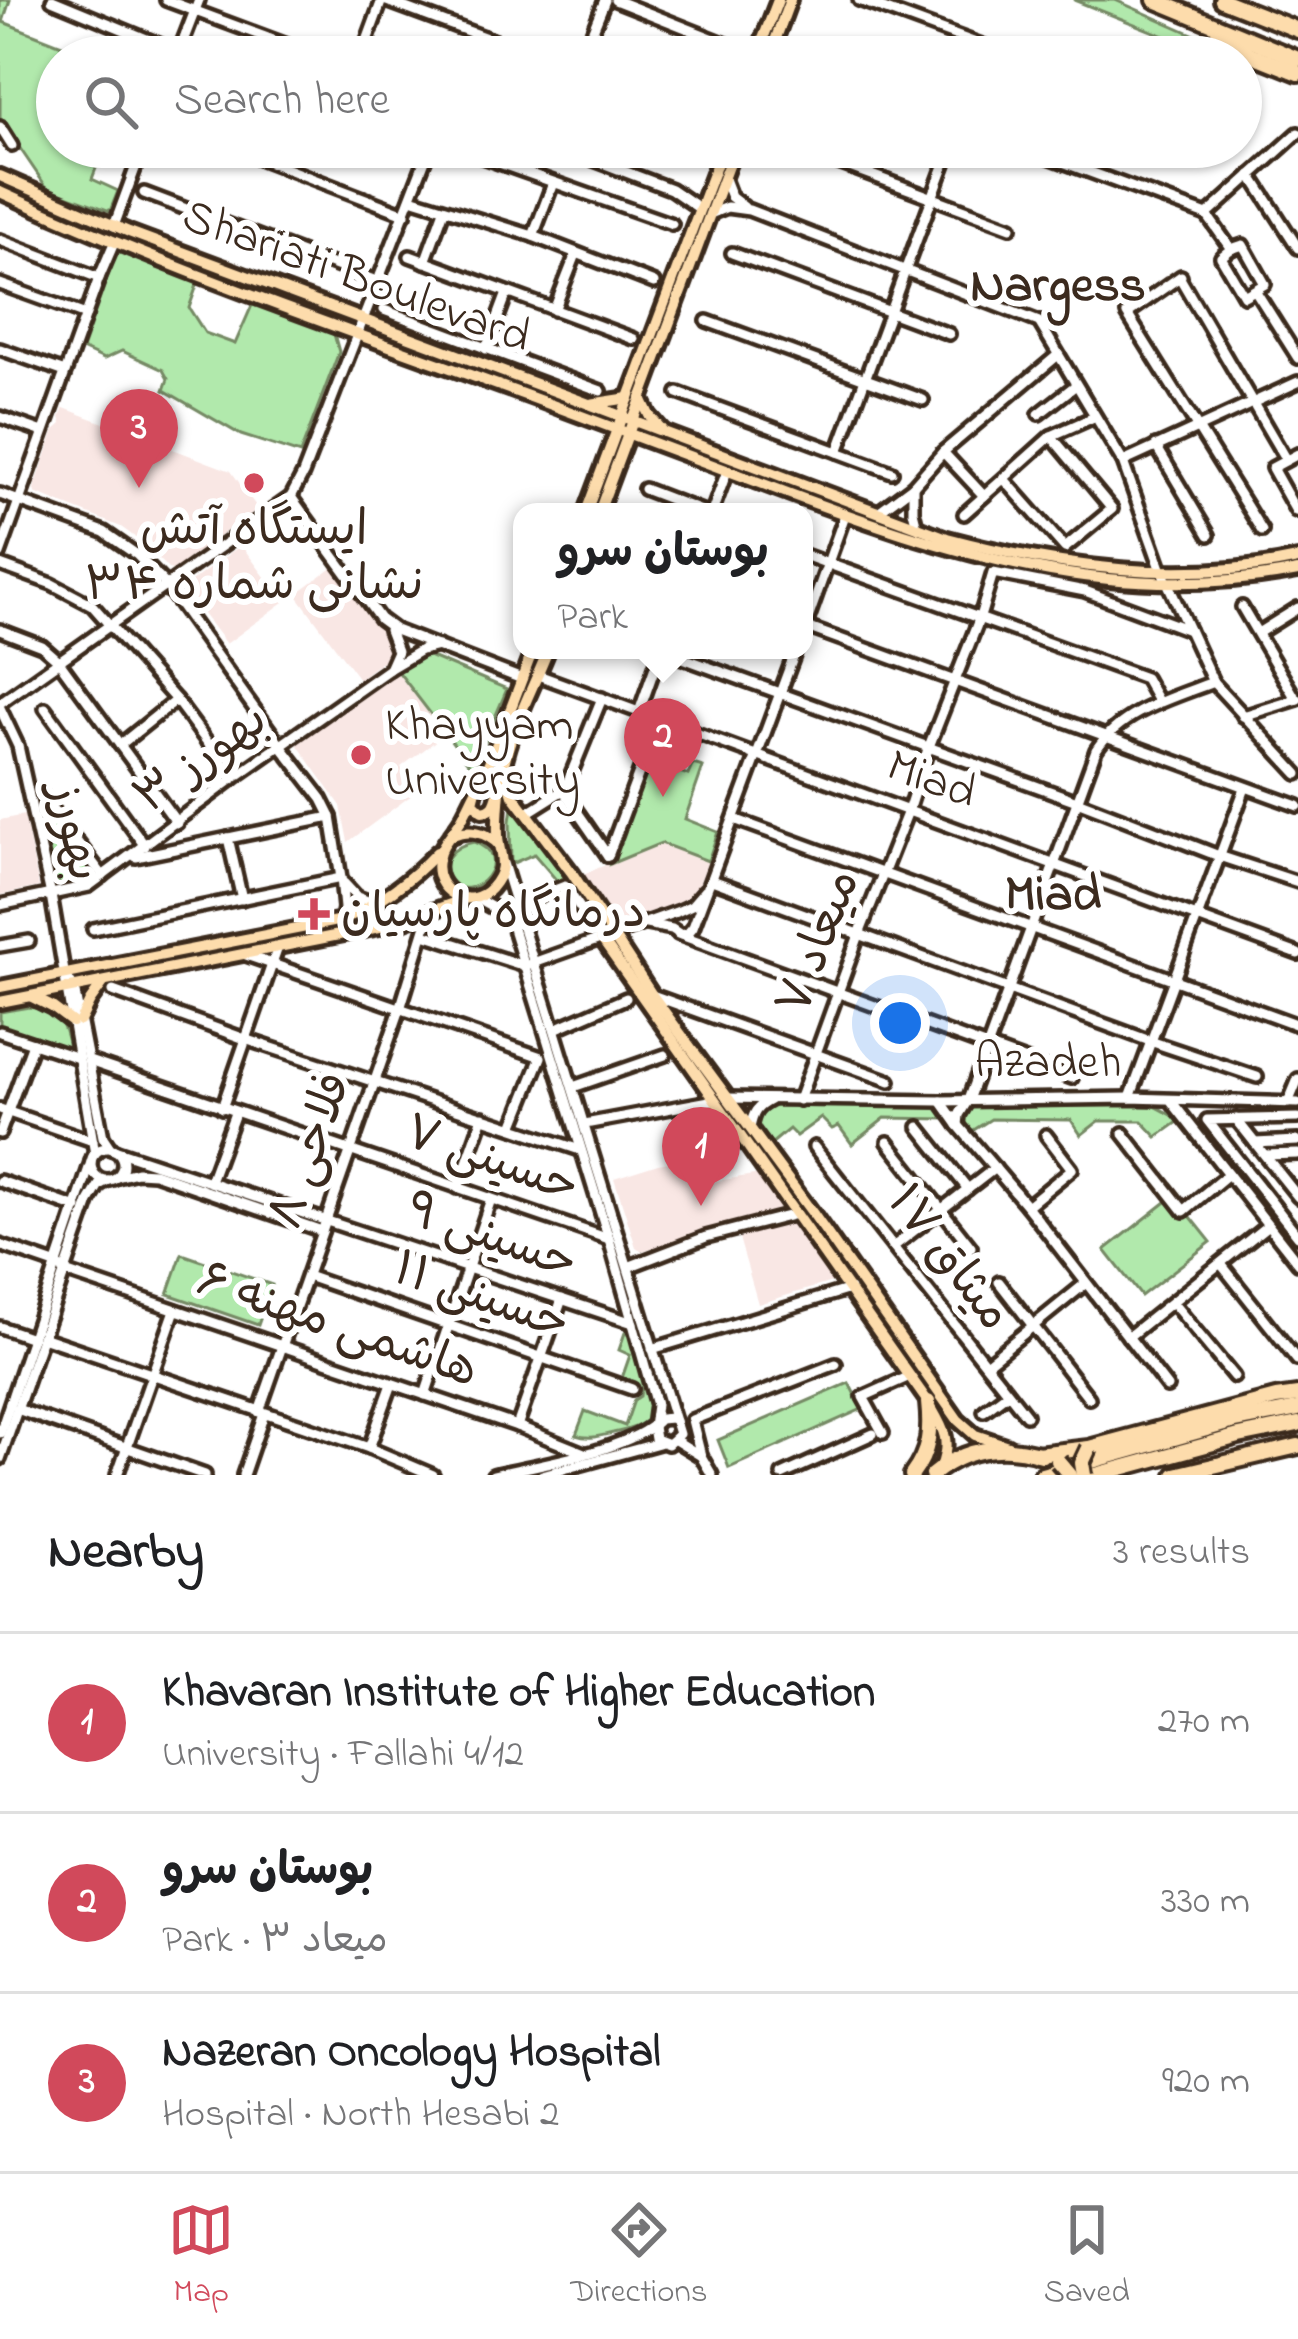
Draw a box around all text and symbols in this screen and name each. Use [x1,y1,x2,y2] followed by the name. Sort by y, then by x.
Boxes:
[36,36,1262,168] search box
[78,69,144,135] icon: search
[174,69,390,135] text: Search here
[172,182,540,374] street label: Shariati Boulevard
[970,250,1146,326] district label: Nargess
[100,389,178,488] pin: 3
[241,470,267,496] marker: ایستگاه آتش نشانی شماره ۳۴
[85,496,423,621] place label: ایستگاه آتش نشانی شماره ۳۴
[513,503,813,659] popup
[557,521,769,587] text: بوستان سرو
[557,590,628,647] text: Park
[120,687,284,833] street label: بهورز ۳
[385,692,580,817] place label: Khayyam University
[624,698,702,797] pin: 2
[876,733,986,829] street label: Miad
[348,742,374,768] marker: Khayyam University
[28,772,118,888] street label: بهورز
[1005,859,1102,934] district label: Miad
[760,860,880,1026] street label: میعاد ۷
[341,879,646,949] place label: درمانگاه پارسیان
[298,898,330,930] marker: درمانگاه پارسیان
[870,993,930,1053] your location
[975,1029,1121,1099] street label: Azadeh
[253,1063,371,1239] street label: فلاحی ۸
[394,1099,588,1223] street label: حسینی ۷
[662,1107,740,1206] pin: 1
[869,1171,1027,1347] street label: میثاق ۱۷
[396,1176,586,1300] street label: حسینی ۹
[384,1235,578,1361] street label: حسینی ۱۱
[187,1246,487,1408] street label: هاشمی مهنه ۶
[48,1516,204,1591] text: Nearby
[1113,1525,1250,1582] text: 3 results
[162,1661,875,1727] text: Khavaran Institute of Higher Education
[81,1694,93,1751] text: 1
[1158,1694,1250,1751] text: 270 m
[162,1727,524,1784] text: University · Fallahi 4/12
[162,1839,373,1905] text: بوستان سرو
[77,1874,97,1931] text: 2
[1161,1874,1250,1931] text: 330 m
[162,1913,388,1970] text: Park · میعاد ۳
[162,2021,661,2087] text: Nazeran Oncology Hospital
[79,2054,95,2111] text: 3
[1162,2054,1250,2111] text: 920 m
[162,2087,559,2144] text: Hospital · North Hesabi 2
[168,2197,234,2317] tab: Map
[570,2197,707,2317] tab: Directions
[1044,2197,1130,2317] tab: Saved

